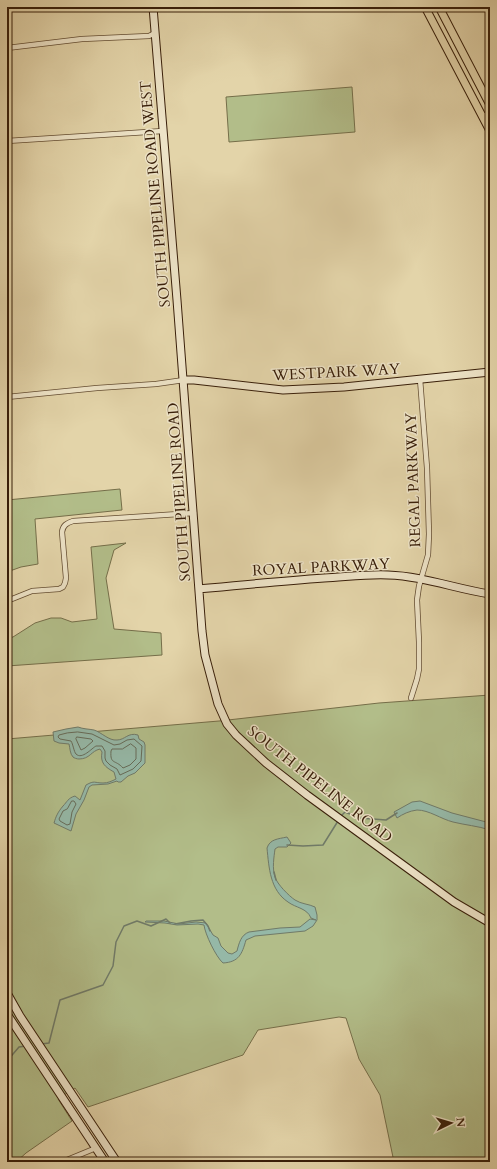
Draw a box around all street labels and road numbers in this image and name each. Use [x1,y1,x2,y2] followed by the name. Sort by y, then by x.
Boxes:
[135,80,175,308] street label: SOUTH PIPELINE ROAD WEST
[271,359,401,385] street label: WESTPARK WAY
[163,402,195,582] street label: SOUTH PIPELINE ROAD
[401,411,425,548] street label: REGAL PARKWAY
[252,553,391,581] street label: ROYAL PARKWAY
[243,721,397,847] street label: SOUTH PIPELINE ROAD

